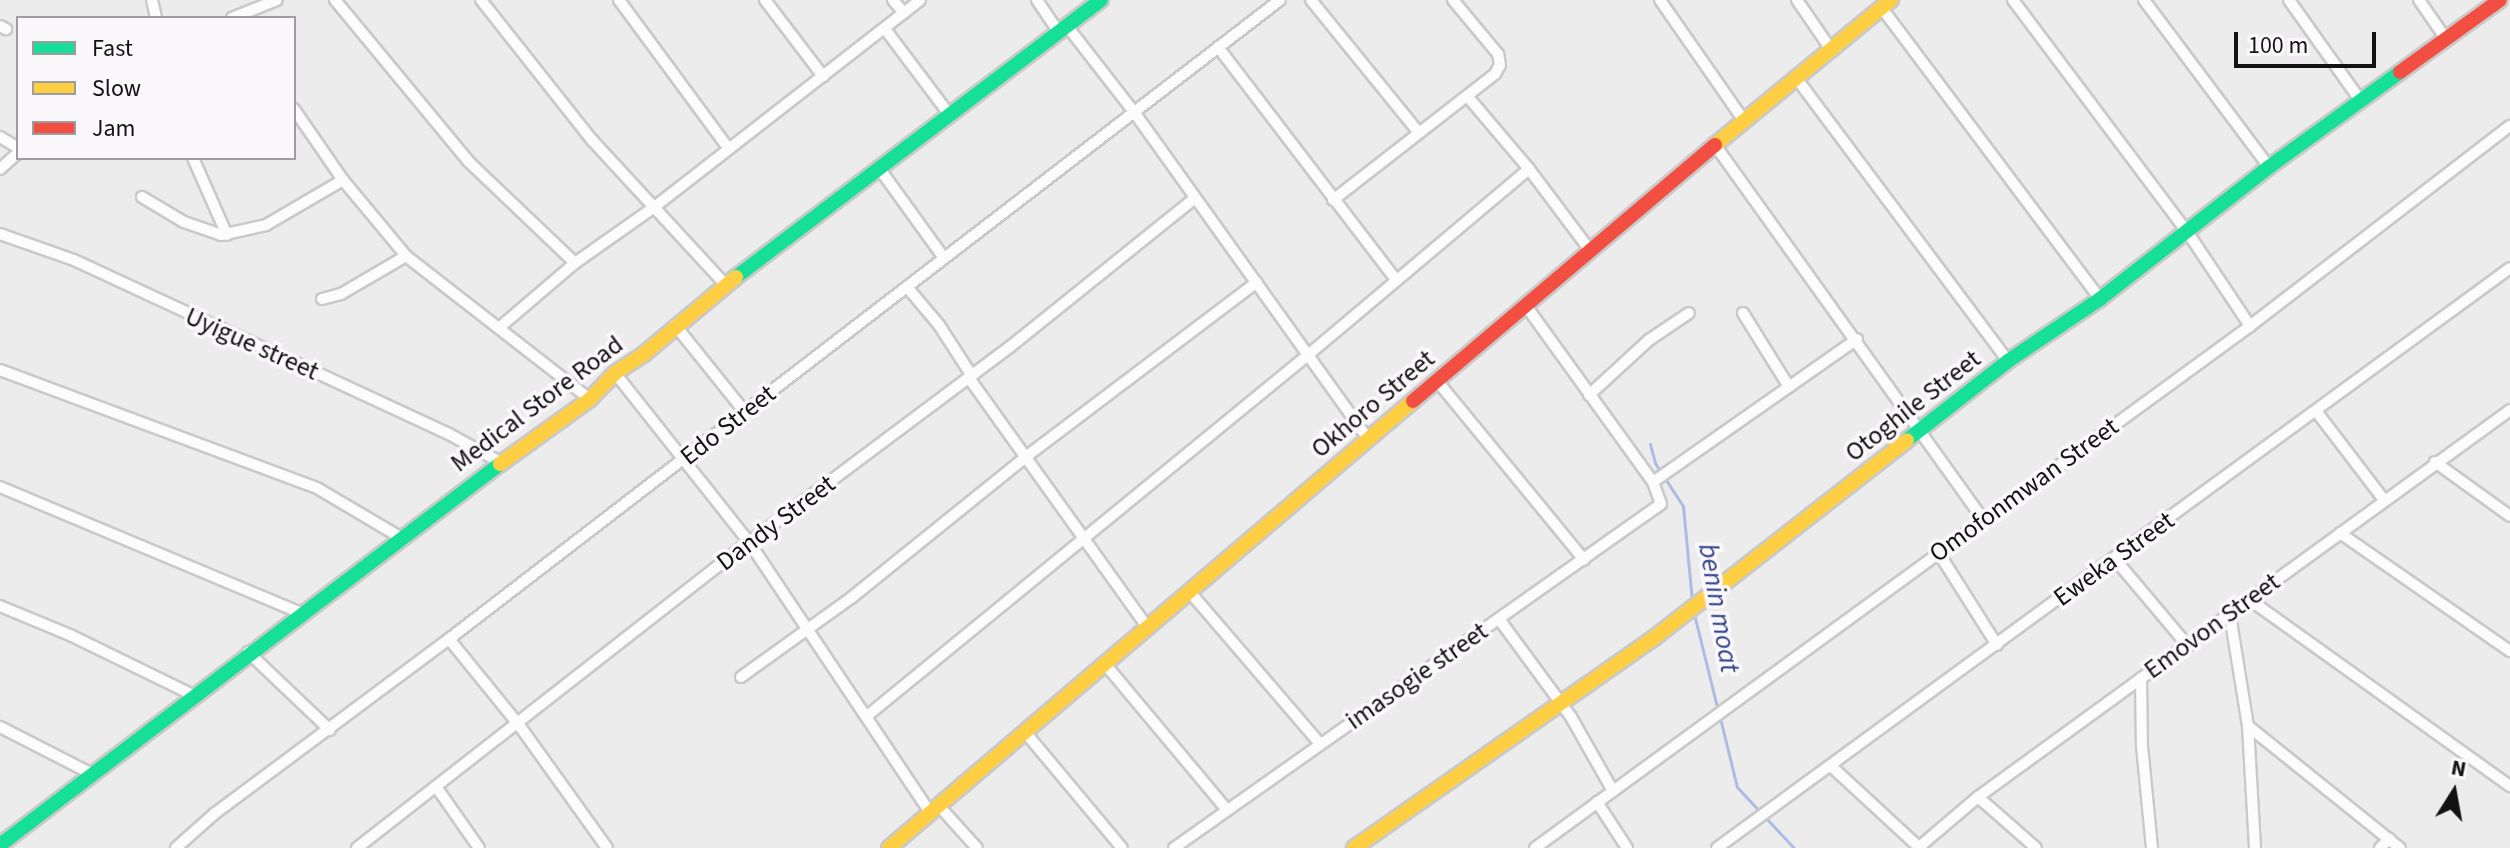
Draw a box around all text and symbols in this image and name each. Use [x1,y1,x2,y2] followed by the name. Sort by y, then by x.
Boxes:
[16,16,296,160] legend
[2238,16,2380,66] scale bar
[2248,28,2308,63] text: 100 m
[92,31,133,66] text: Fast
[92,71,141,106] text: Slow
[92,111,136,146] text: Jam
[180,301,324,387] street label: Uyigue street
[445,329,629,479] street label: Medical Store Road
[1305,343,1441,465] street label: Okhoro Street
[1839,343,1987,469] street label: Otoghile Street
[674,378,782,472] street label: Edo Street
[1923,411,2125,569] street label: Omofonmwan Street
[711,468,841,578] street label: Dandy Street
[2048,505,2180,613] street label: Eweka Street
[1691,541,1747,675] water label: benin moat
[2138,566,2286,686] street label: Emovon Street
[1340,616,1494,736] street label: imasogie street
[2448,751,2469,786] text: N
[2414,752,2494,832] north arrow

